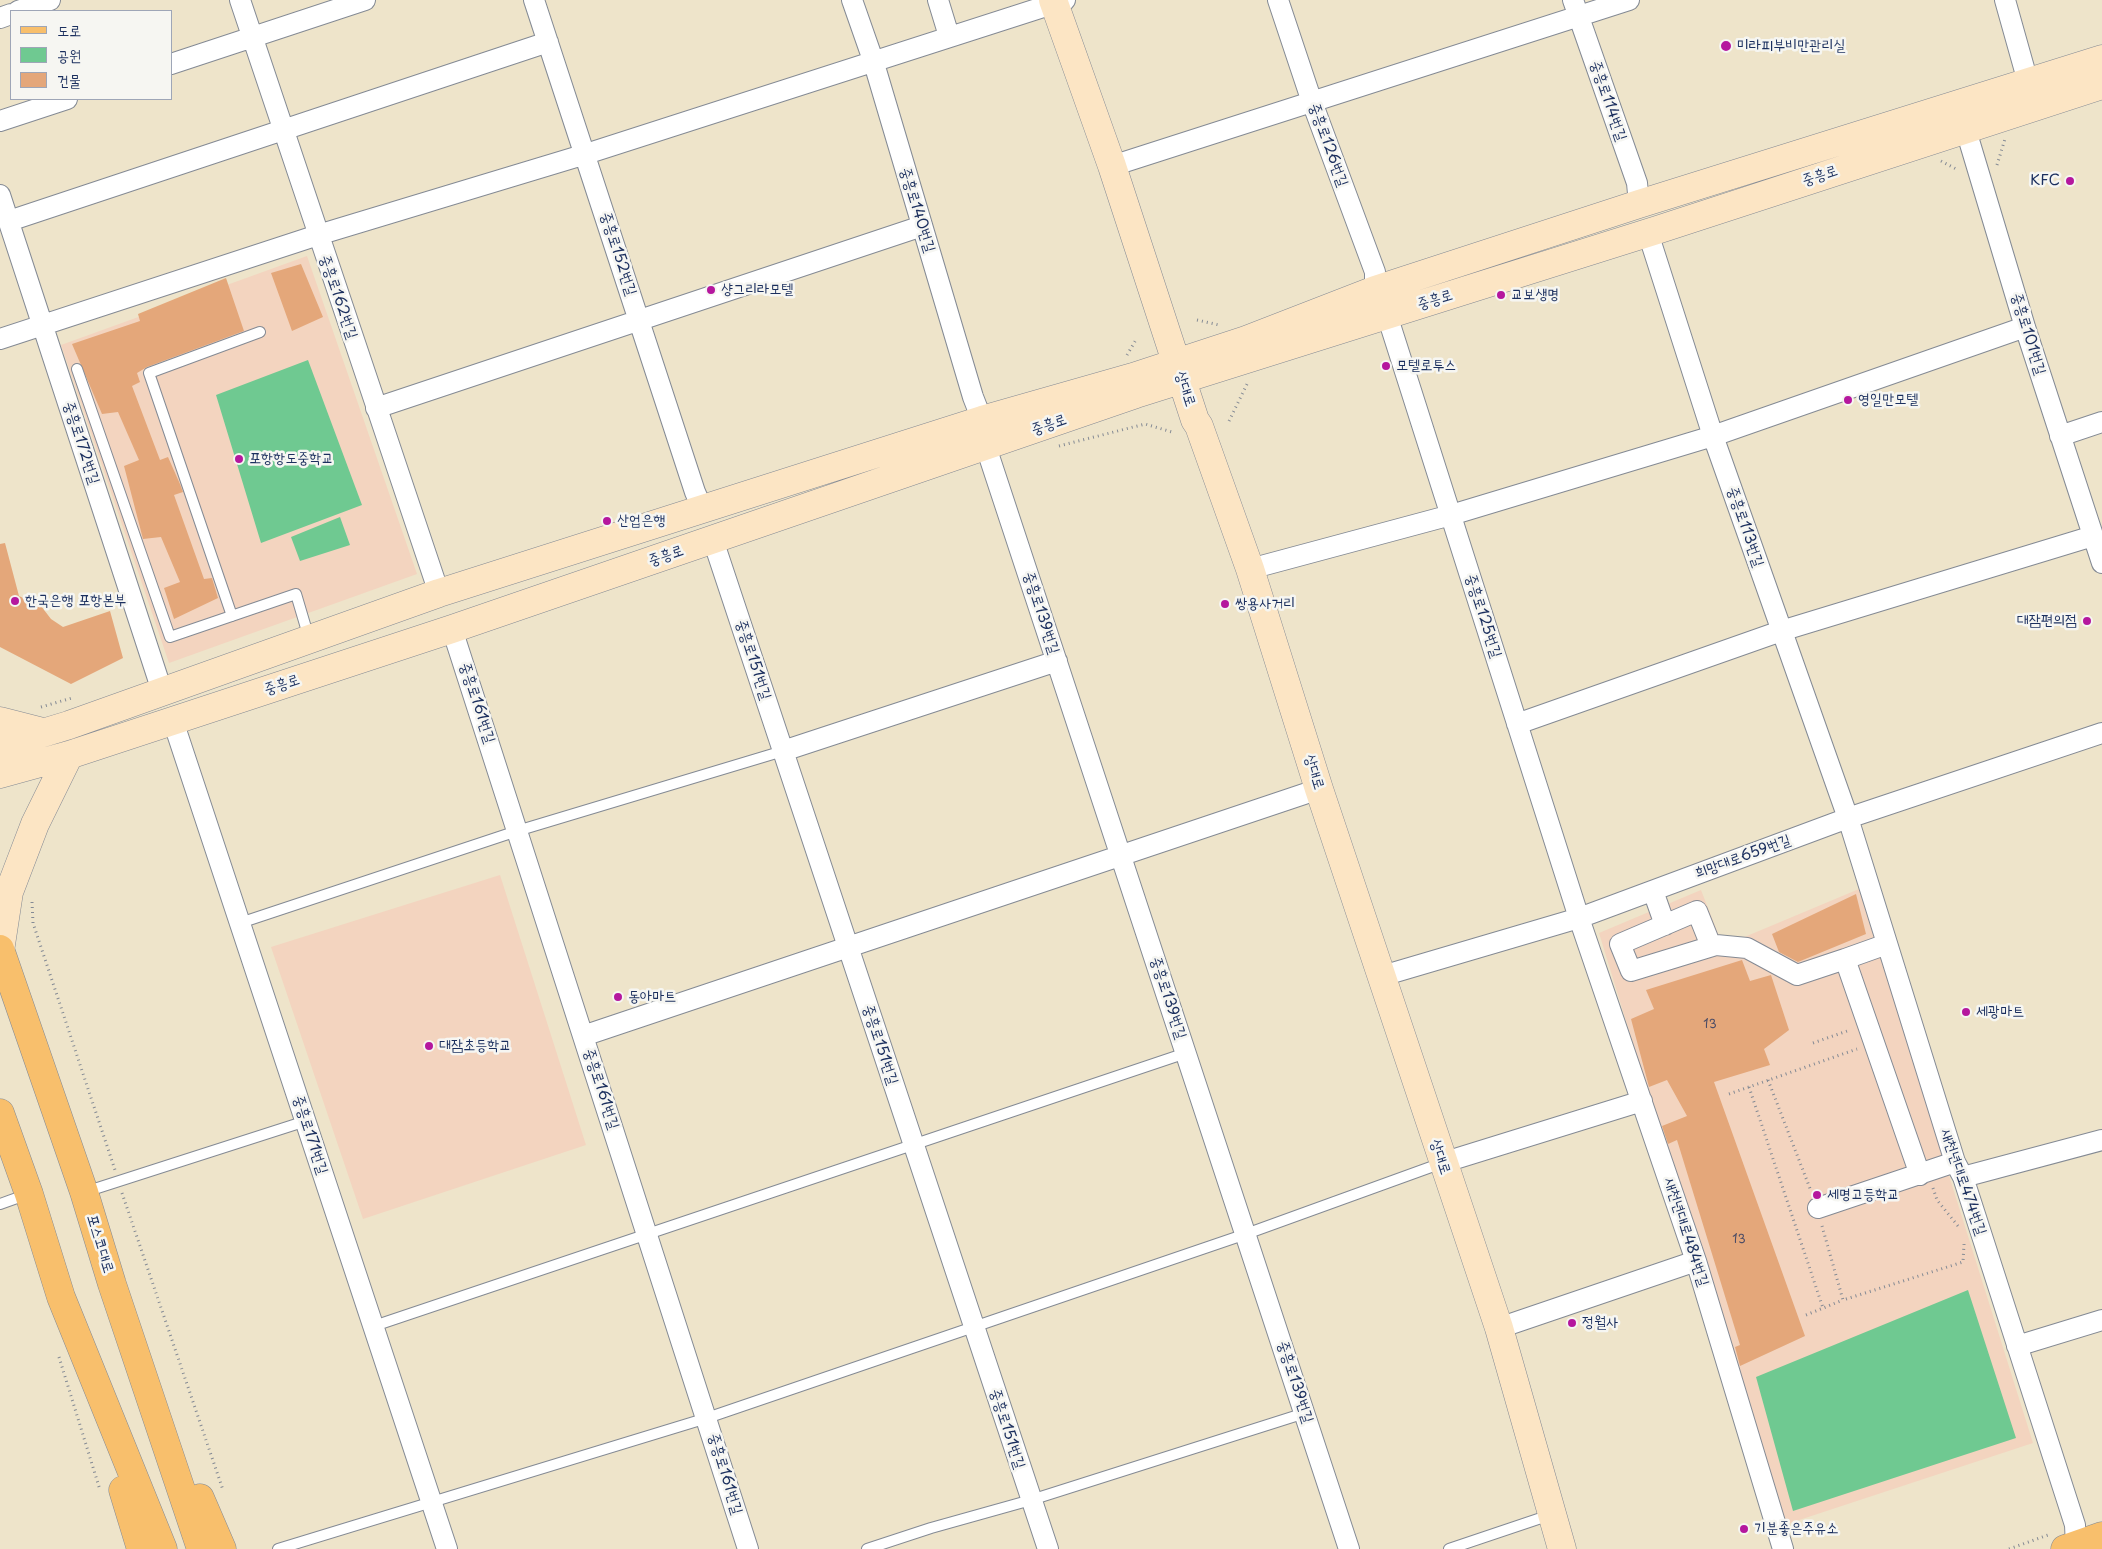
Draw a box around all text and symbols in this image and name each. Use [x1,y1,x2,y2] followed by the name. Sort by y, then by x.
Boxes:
[10,10,172,100] legend
[57,18,81,41] text: 도로
[1737,37,1846,55] place label: 미라피부비만관리실
[1719,39,1733,53] marker: 미라피부비만관리실
[57,43,81,66] text: 공원
[1586,58,1630,144] street label: 중흥로114번길
[57,68,81,91] text: 건물
[1305,101,1351,189] street label: 중흥로126번길
[1800,162,1840,190] street label: 중흥로
[896,165,938,255] street label: 중흥로140번길
[2030,172,2060,190] place label: KFC
[2064,175,2076,187] marker: KFC
[596,210,640,298] street label: 중흥로152번길
[315,253,361,341] street label: 중흥로162번길
[721,281,793,299] place label: 샹그리라모텔
[705,284,717,296] marker: 샹그리라모텔
[1415,286,1455,314] street label: 중흥로
[1511,286,1559,304] place label: 교보생명
[1495,289,1507,301] marker: 교보생명
[2007,291,2049,377] street label: 중흥로101번길
[1396,357,1456,375] place label: 모텔로투스
[1380,360,1392,372] marker: 모텔로투스
[1171,369,1199,409] street label: 상대로
[1858,391,1918,409] place label: 영일만모텔
[1842,394,1854,406] marker: 영일만모텔
[59,399,103,487] street label: 중흥로172번길
[1029,411,1069,439] street label: 중흥로
[249,450,333,468] place label: 포항항도중학교
[233,453,245,465] marker: 포항항도중학교
[1723,484,1767,570] street label: 중흥로113번길
[617,512,665,530] place label: 산업은행
[601,515,613,527] marker: 산업은행
[646,542,686,570] street label: 중흥로
[1019,570,1063,656] street label: 중흥로139번길
[1461,572,1505,660] street label: 중흥로125번길
[25,592,126,610] place label: 한국은행 포항본부
[9,595,21,607] marker: 한국은행 포항본부
[1235,595,1295,613] place label: 쌍용사거리
[1219,598,1231,610] marker: 쌍용사거리
[2017,612,2077,630] place label: 대잠편의점
[2081,615,2093,627] marker: 대잠편의점
[732,618,774,702] street label: 중흥로151번길
[455,660,499,746] street label: 중흥로161번길
[262,671,302,699] street label: 중흥로
[1300,752,1328,792] street label: 상대로
[1693,831,1793,883] street label: 희망대로659번길
[1146,955,1190,1041] street label: 중흥로139번길
[628,988,676,1006] place label: 동아마트
[612,991,624,1003] marker: 동아마트
[859,1003,901,1087] street label: 중흥로151번길
[1976,1003,2024,1021] place label: 세광마트
[1960,1006,1972,1018] marker: 세광마트
[1703,1018,1717,1032] house number: 13
[439,1037,511,1055] place label: 대잠초등학교
[423,1040,435,1052] marker: 대잠초등학교
[579,1046,623,1132] street label: 중흥로161번길
[289,1093,331,1177] street label: 중흥로171번길
[1936,1126,1990,1238] street label: 새천년대로474번길
[1426,1137,1454,1177] street label: 상대로
[1660,1175,1712,1289] street label: 새천년대로484번길
[1827,1186,1899,1204] place label: 세명고등학교
[1811,1189,1823,1201] marker: 세명고등학교
[83,1213,117,1275] street label: 포스코대로
[1732,1233,1746,1247] house number: 13
[1582,1314,1618,1332] place label: 정월사
[1566,1317,1578,1329] marker: 정월사
[1273,1339,1317,1425] street label: 중흥로139번길
[986,1387,1028,1471] street label: 중흥로151번길
[704,1431,746,1517] street label: 중흥로161번길
[1754,1520,1838,1538] place label: 기분좋은주유소
[1738,1523,1750,1535] marker: 기분좋은주유소

